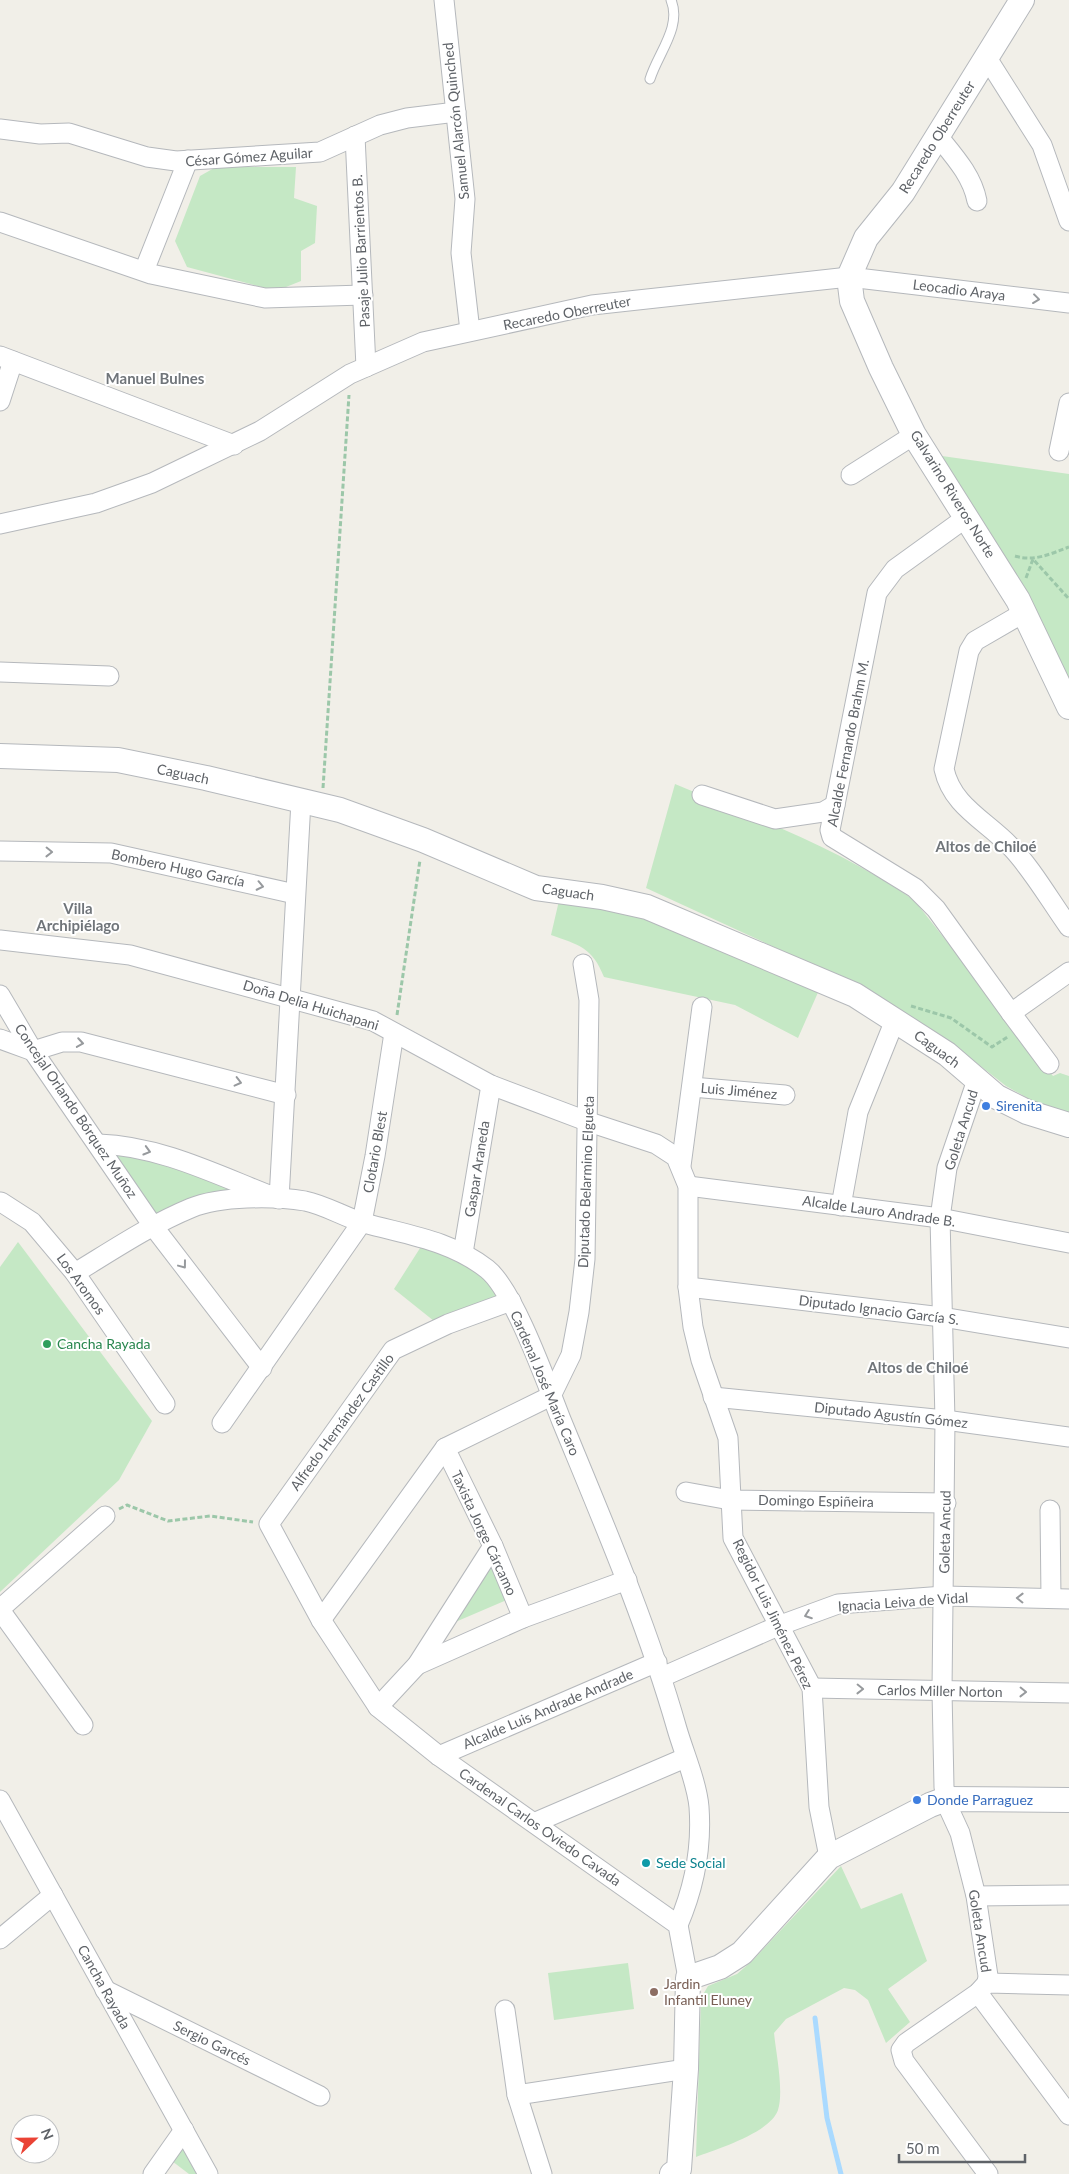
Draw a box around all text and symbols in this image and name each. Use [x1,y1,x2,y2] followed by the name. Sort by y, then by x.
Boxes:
[439,42,472,200] street label: Samuel Alarcón Quinched
[895,77,978,196] street label: Recaredo Oberreuter
[185,144,313,169] street label: César Gómez Aguilar
[348,174,373,328] street label: Pasaje Julio Barrientos B.
[912,275,1006,304] street label: Leocadio Araya
[502,292,632,333] street label: Recaredo Oberreuter
[1032,293,1040,304] one-way arrow
[106,369,205,387] district label: Manuel Bulnes
[907,427,1000,561] street label: Galvarino Riveros Norte
[823,658,872,828] street label: Alcalde Fernando Brahm M.
[155,760,211,787] street label: Caguach
[934,837,1037,855] district label: Altos de Chiloé
[110,845,246,890] street label: Bombero Hugo García
[45,847,53,857] one-way arrow
[541,879,595,904] street label: Caguach
[256,880,265,891] one-way arrow
[35,899,120,934] district label: Villa Archipiélago
[241,976,381,1033] street label: Doña Delia Huichapani
[11,1020,141,1201] street label: Concejal Orlando Bórquez Muñoz
[911,1026,964,1071] street label: Caguach
[76,1037,85,1047] one-way arrow
[233,1077,241,1087] one-way arrow
[700,1079,778,1102] street label: Luis Jiménez
[940,1087,981,1172] street label: Goleta Ancud
[574,1095,597,1268] street label: Diputado Belarmino Elgueta
[996,1097,1042,1114] place label: Sirenita
[980,1100,992,1112] marker: Sirenita
[359,1110,390,1194] street label: Clotario Blest
[460,1119,493,1218] street label: Gaspar Araneda
[142,1145,151,1155] one-way arrow
[801,1191,957,1230] street label: Alcalde Lauro Andrade B.
[54,1250,109,1318] street label: Los Aromos
[177,1259,186,1269] one-way arrow
[798,1291,960,1328] street label: Diputado Ignacio García S.
[507,1308,584,1458] street label: Cardenal José María Caro
[57,1335,150,1352] place label: Cancha Rayada
[41,1338,53,1350] marker: Cancha Rayada
[286,1350,397,1494] street label: Alfredo Hernández Castillo
[866,1358,969,1376] district label: Altos de Chiloé
[813,1398,969,1431] street label: Diputado Agustín Gómez
[448,1468,521,1598] street label: Taxista Jorge Cárcamo
[935,1490,954,1574] street label: Goleta Ancud
[758,1491,874,1510] street label: Domingo Espiñeira
[730,1536,817,1692] street label: Regidor Luis Jiménez Pérez
[837,1588,969,1615] street label: Ignacia Leiva de Vidal
[1016,1593,1024,1603] one-way arrow
[804,1609,812,1619] one-way arrow
[460,1665,636,1752] street label: Alcalde Luis Andrade Andrade
[877,1681,1003,1700] street label: Carlos Miller Norton
[857,1684,865,1694] one-way arrow
[1020,1687,1027,1697] one-way arrow
[456,1764,625,1889] street label: Cardenal Carlos Oviedo Cavada
[927,1791,1033,1808] place label: Donde Parraguez
[911,1794,923,1806] marker: Donde Parraguez
[656,1854,726,1871] place label: Sede Social
[640,1857,652,1869] marker: Sede Social
[966,1888,995,1973] street label: Goleta Ancud
[74,1942,135,2032] street label: Cancha Rayada
[664,1975,753,2008] place label: Jardin Infantil Eluney
[648,1986,660,1998] marker: Jardin Infantil Eluney
[171,2016,254,2069] street label: Sergio Garcés
[10,2114,60,2164] north arrow
[38,2126,57,2142] text: N
[899,2132,1025,2164] scale bar
[906,2139,940,2157] text: 50 m

